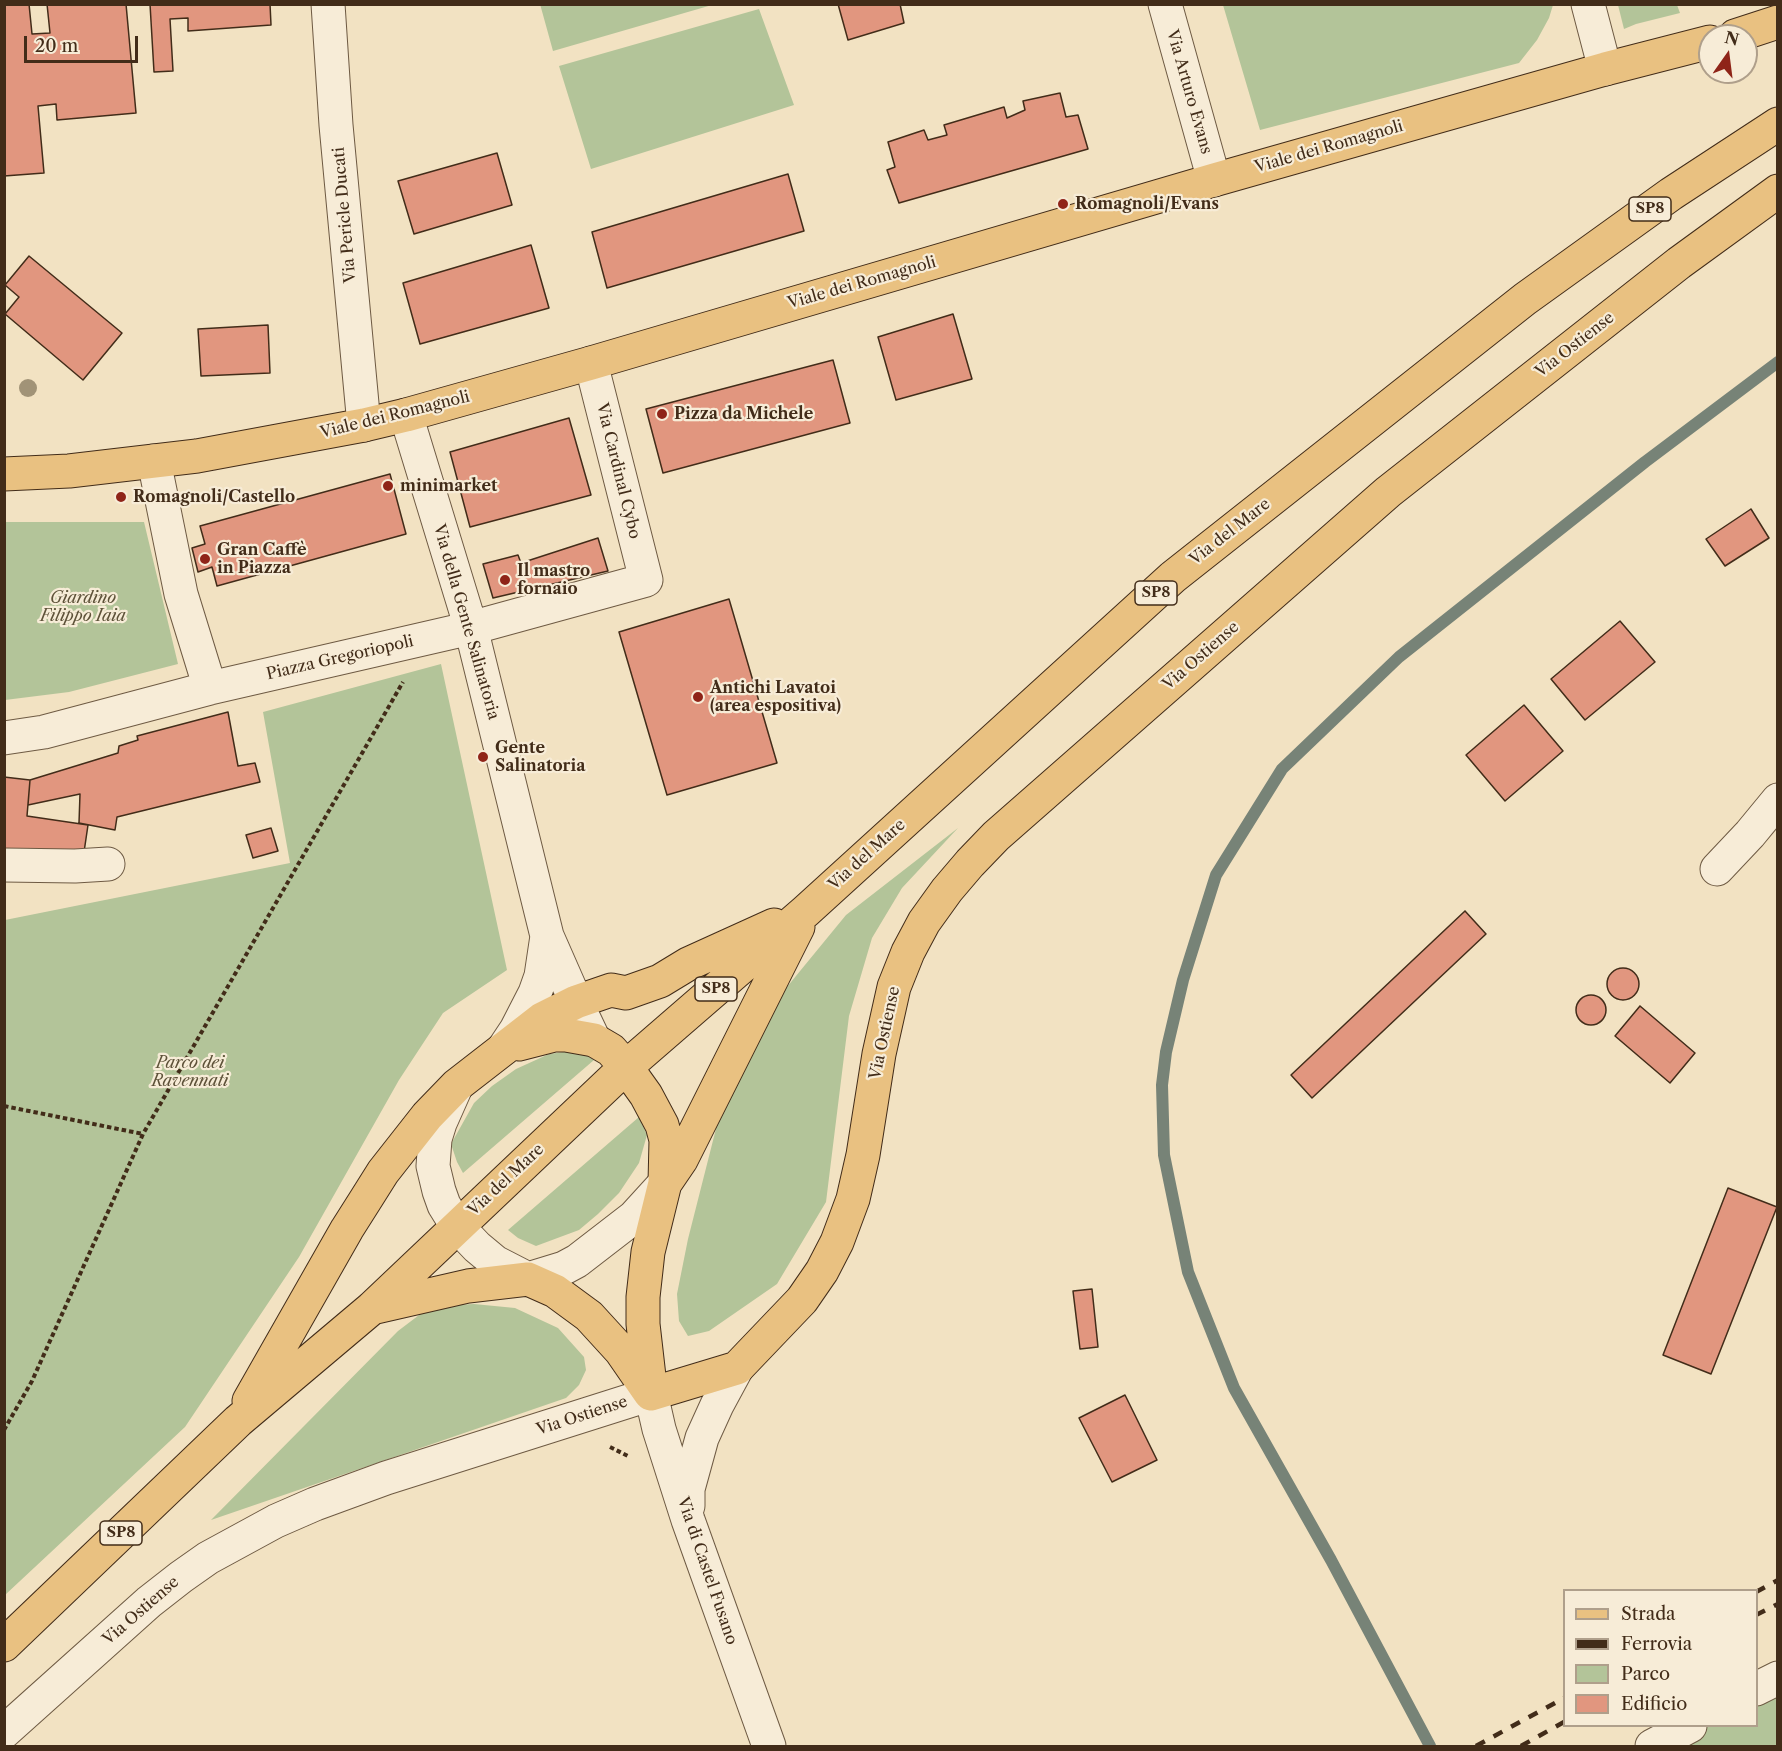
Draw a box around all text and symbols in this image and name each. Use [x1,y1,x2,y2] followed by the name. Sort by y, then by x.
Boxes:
[27,24,141,62] scale bar
[1698,24,1758,84] north arrow
[1723,27,1741,50] text: N
[1162,28,1216,156] street label: Via Arturo Evans
[35,35,78,57] text: 20 m
[1253,117,1405,177] street label: Viale dei Romagnoli
[329,146,361,284] street label: Via Pericle Ducati
[1075,194,1219,214] place label: Romagnoli/Evans
[1056,197,1070,211] marker: Romagnoli/Evans
[1629,197,1671,221] road number: SP8
[786,253,938,313] street label: Viale dei Romagnoli
[1532,308,1618,382] street label: Via Ostiense
[318,387,472,443] street label: Viale dei Romagnoli
[592,401,644,541] street label: Via Cardinal Cybo
[674,404,813,424] place label: Pizza da Michele
[655,407,669,421] marker: Pizza da Michele
[400,476,497,496] place label: minimarket
[381,479,395,493] marker: minimarket
[133,487,295,507] place label: Romagnoli/Castello
[114,490,128,504] marker: Romagnoli/Castello
[1186,495,1274,569] street label: Via del Mare
[429,522,503,722] street label: Via della Gente Salinatoria
[217,540,307,578] place label: Gran Caffè in Piazza
[198,552,212,566] marker: Gran Caffè in Piazza
[517,561,590,599] place label: Il mastro fornaio
[498,573,512,587] marker: Il mastro fornaio
[1135,581,1177,605] road number: SP8
[40,588,126,626] park label: Giardino Filippo Iaia
[1159,618,1243,694] street label: Via Ostiense
[265,632,415,684] street label: Piazza Gregoriopoli
[710,678,841,716] place label: Antichi Lavatoi (area espositiva)
[691,690,705,704] marker: Antichi Lavatoi (area espositiva)
[495,738,585,776] place label: Gente Salinatoria
[476,750,490,764] marker: Gente Salinatoria
[825,815,909,895] street label: Via del Mare
[695,977,737,1001] road number: SP8
[866,985,904,1081] street label: Via Ostiense
[152,1053,228,1091] park label: Parco dei Ravennati
[464,1140,548,1220] street label: Via del Mare
[534,1392,630,1440] street label: Via Ostiense
[673,1495,741,1647] street label: Via di Castel Fusano
[100,1521,142,1545] road number: SP8
[99,1573,183,1649] street label: Via Ostiense
[1563,1589,1758,1727] legend
[1621,1603,1676,1625] text: Strada
[1621,1633,1692,1655] text: Ferrovia
[1621,1663,1670,1685] text: Parco
[1621,1693,1687,1715] text: Edificio

